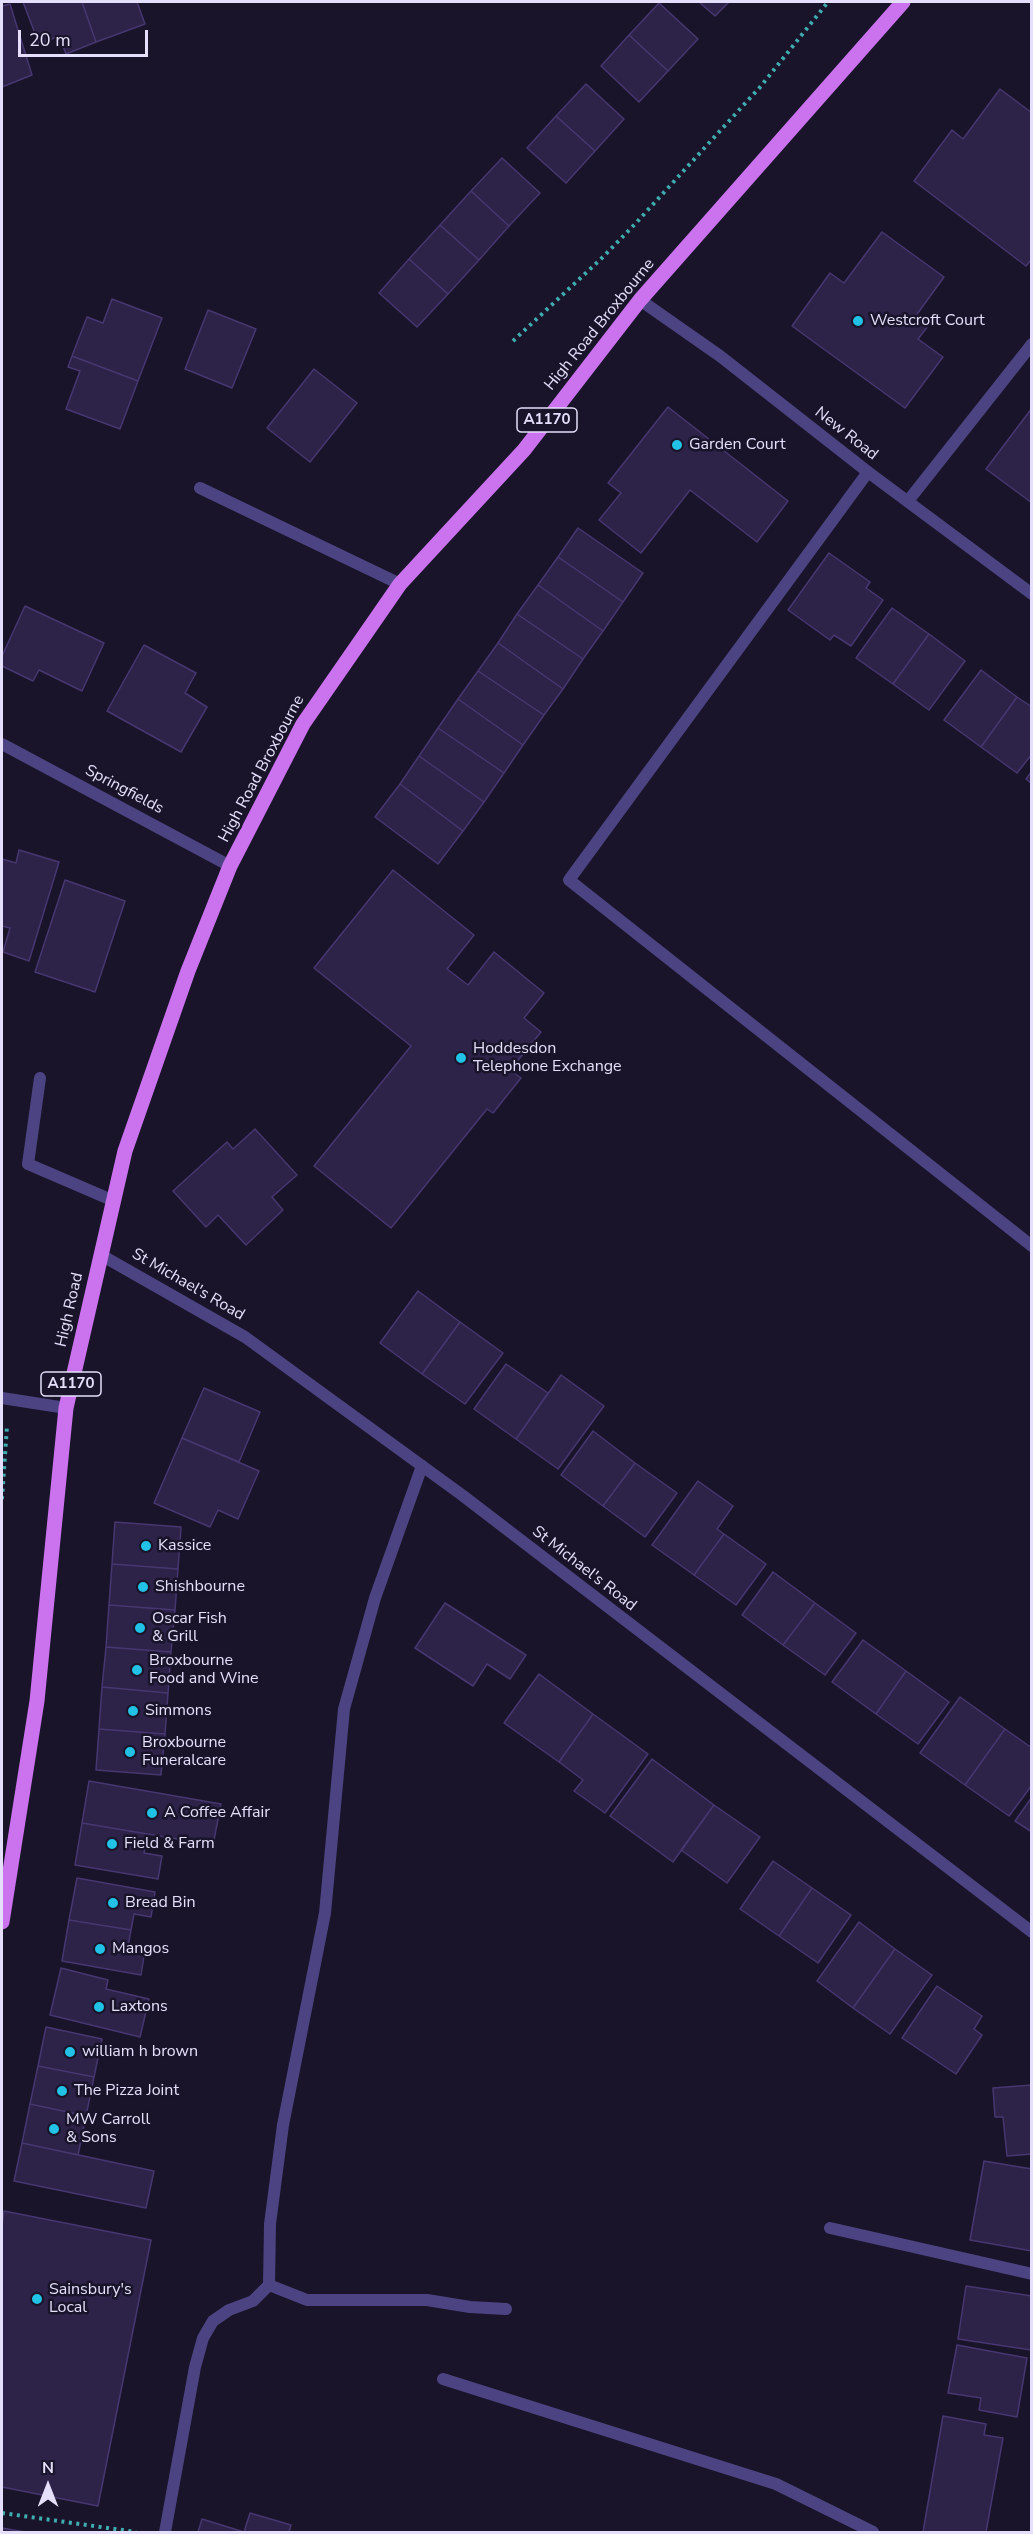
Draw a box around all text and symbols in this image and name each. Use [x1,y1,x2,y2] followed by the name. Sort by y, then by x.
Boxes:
[21,18,152,56] scale bar
[29,28,71,52] text: 20 m
[541,255,659,395] street label: High Road Broxbourne
[870,311,985,331] place label: Westcroft Court
[851,314,865,328] marker: Westcroft Court
[811,403,881,465] street label: New Road
[517,408,577,432] road number: A1170
[689,435,786,455] place label: Garden Court
[670,438,684,452] marker: Garden Court
[215,692,309,846] street label: High Road Broxbourne
[81,761,167,819] street label: Springfields
[473,1039,622,1077] place label: Hoddesdon Telephone Exchange
[454,1051,468,1065] marker: Hoddesdon Telephone Exchange
[128,1245,248,1325] street label: St Michael's Road
[52,1271,88,1349] street label: High Road
[41,1372,101,1396] road number: A1170
[528,1522,640,1616] street label: St Michael's Road
[158,1536,211,1556] place label: Kassice
[139,1539,153,1553] marker: Kassice
[155,1577,245,1597] place label: Shishbourne
[136,1580,150,1594] marker: Shishbourne
[152,1609,227,1647] place label: Oscar Fish & Grill
[133,1621,147,1635] marker: Oscar Fish & Grill
[149,1651,259,1689] place label: Broxbourne Food and Wine
[130,1663,144,1677] marker: Broxbourne Food and Wine
[145,1701,212,1721] place label: Simmons
[126,1704,140,1718] marker: Simmons
[142,1733,226,1771] place label: Broxbourne Funeralcare
[123,1745,137,1759] marker: Broxbourne Funeralcare
[164,1803,270,1823] place label: A Coffee Affair
[145,1806,159,1820] marker: A Coffee Affair
[124,1834,215,1854] place label: Field & Farm
[105,1837,119,1851] marker: Field & Farm
[125,1893,195,1913] place label: Bread Bin
[106,1896,120,1910] marker: Bread Bin
[112,1939,169,1959] place label: Mangos
[93,1942,107,1956] marker: Mangos
[111,1997,168,2017] place label: Laxtons
[92,2000,106,2014] marker: Laxtons
[82,2042,198,2062] place label: william h brown
[63,2045,77,2059] marker: william h brown
[74,2081,179,2101] place label: The Pizza Joint
[55,2084,69,2098] marker: The Pizza Joint
[66,2110,150,2148] place label: MW Carroll & Sons
[47,2122,61,2136] marker: MW Carroll & Sons
[49,2280,132,2318] place label: Sainsbury's Local
[30,2292,44,2306] marker: Sainsbury's Local
[18,2456,78,2516] north arrow
[42,2457,54,2479] text: N

